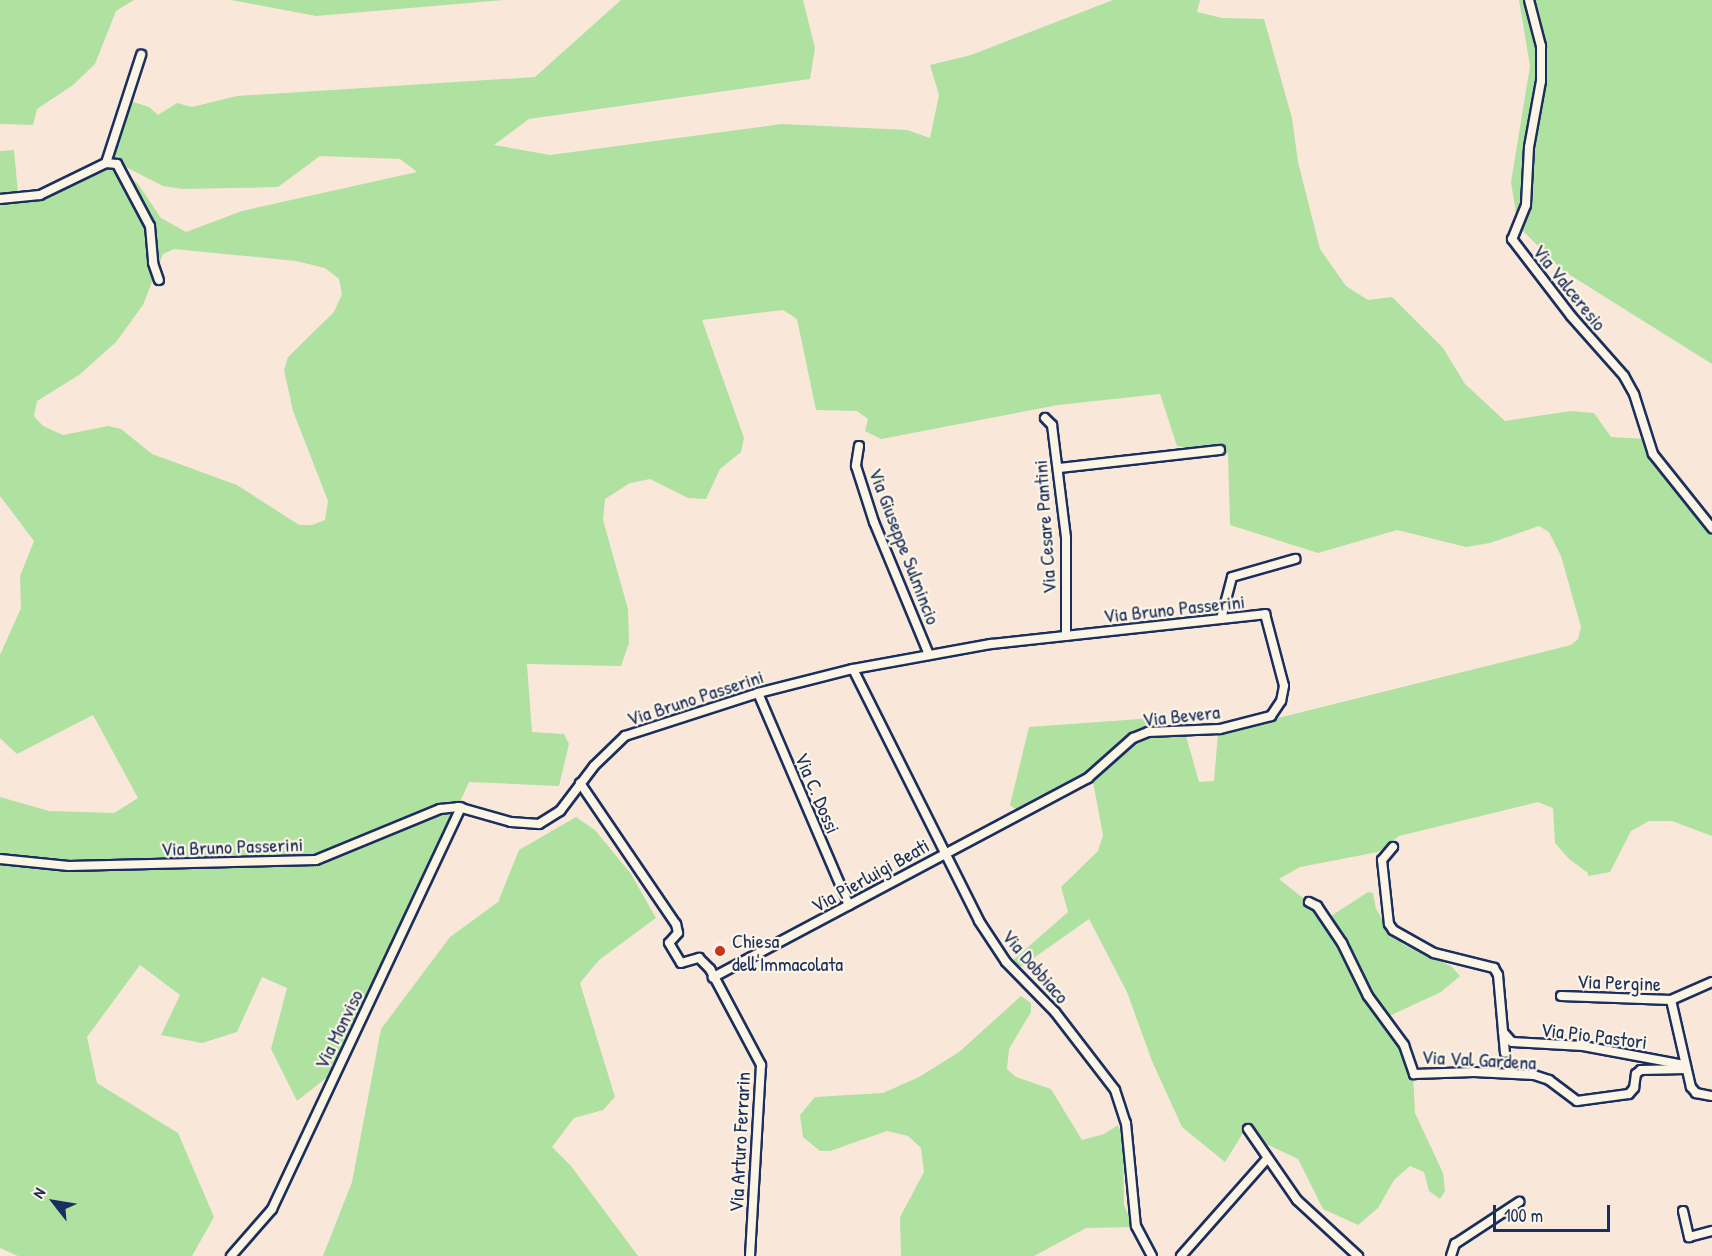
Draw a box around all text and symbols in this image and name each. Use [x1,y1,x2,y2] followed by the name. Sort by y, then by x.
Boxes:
[1528,239,1612,335] street label: Via Valceresio
[1027,459,1061,595] street label: Via Cesare Pantini
[864,464,946,628] street label: Via Giuseppe Sulmincio
[1102,589,1246,627] street label: Via Bruno Passerini
[624,664,766,730] street label: Via Bruno Passerini
[1141,699,1221,731] street label: Via Bevera
[790,749,846,837] street label: Via C. Dossi
[161,832,303,860] street label: Via Bruno Passerini
[807,833,933,917] street label: Via Pierluigi Beati
[997,924,1075,1008] street label: Via Dobbiaco
[732,928,843,975] place label: Chiesa dell'Immacolata
[713,944,727,958] marker: Chiesa dell'Immacolata
[1577,969,1661,995] street label: Via Pergine
[308,985,368,1073] street label: Via Monviso
[1539,1017,1649,1053] street label: Via Pio Pastori
[1421,1044,1537,1074] street label: Via Val Gardena
[723,1071,755,1213] street label: Via Arturo Ferrarin
[24,1172,84,1232] north arrow
[27,1183,50,1202] text: N
[1496,1193,1613,1231] scale bar
[1504,1203,1543,1228] text: 100 m

